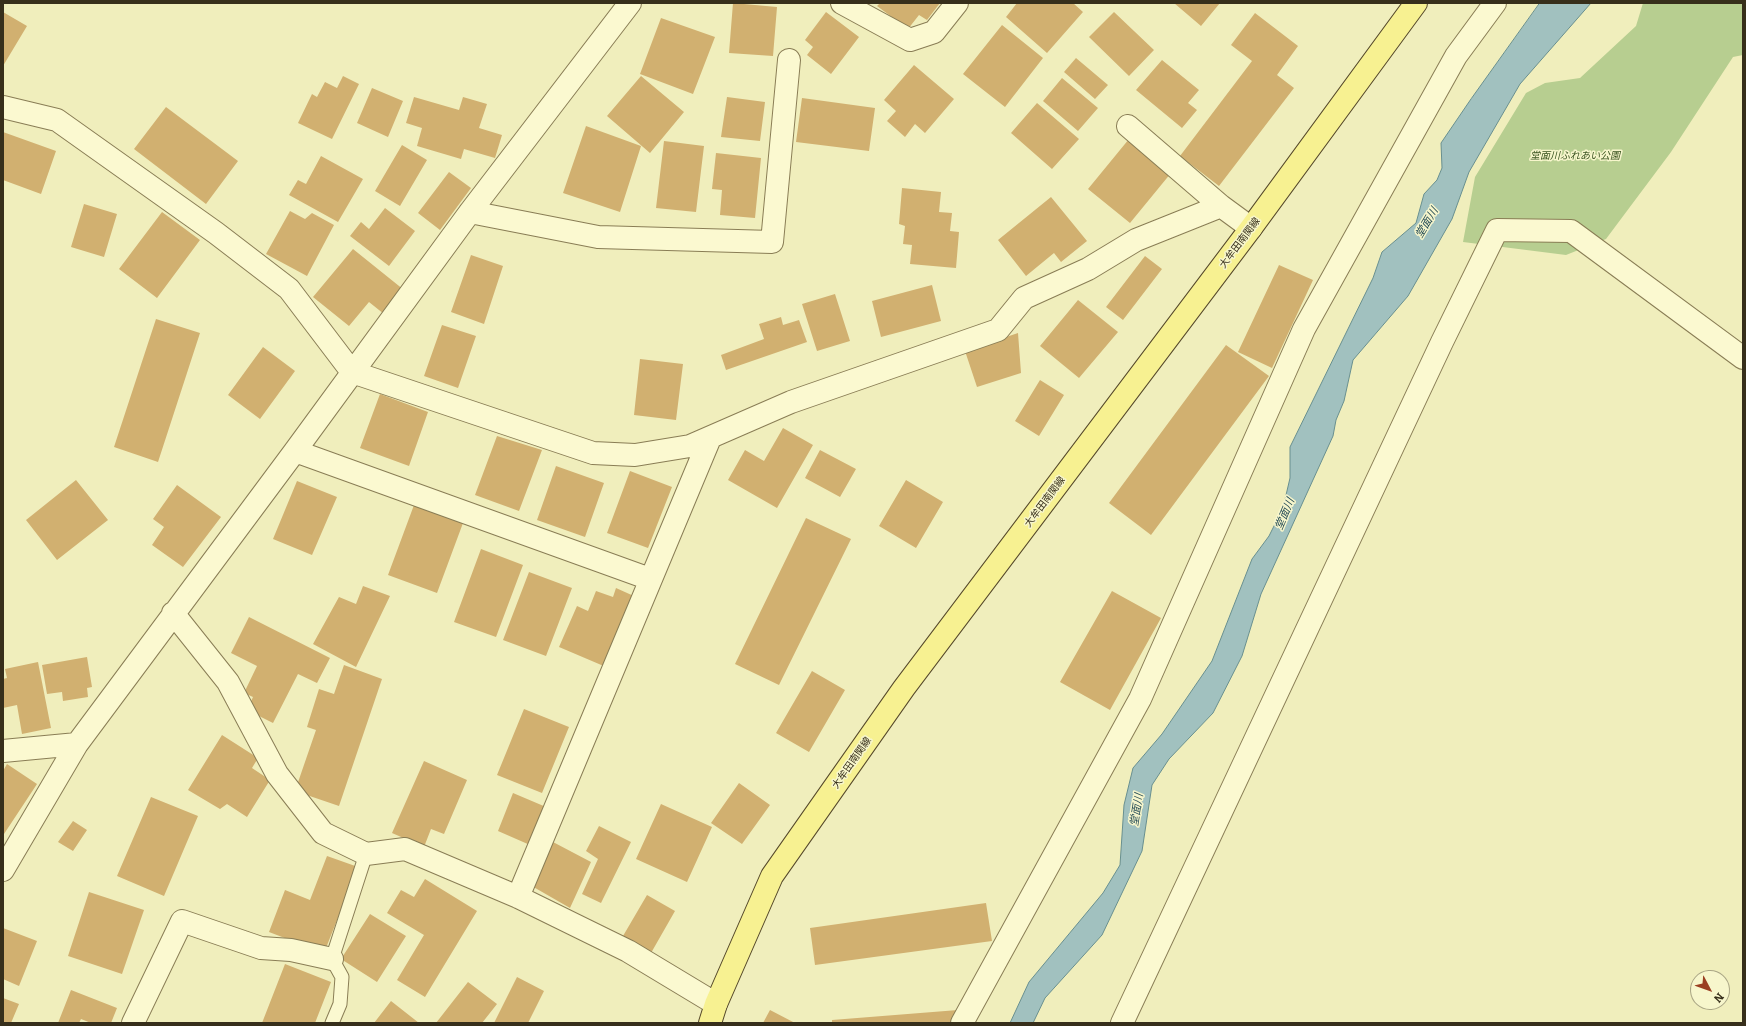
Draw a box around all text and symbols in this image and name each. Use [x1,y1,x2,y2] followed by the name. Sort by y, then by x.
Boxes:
[1530,150,1620,162] park label: 堂面川ふれあい公園
[1413,205,1441,241] water label: 堂面川
[1217,215,1263,271] street label: 大牟田南関線
[1022,474,1068,530] street label: 大牟田南関線
[1272,496,1298,532] water label: 堂面川
[830,735,874,791] street label: 大牟田南関線
[1128,793,1146,827] water label: 堂面川
[1690,970,1730,1010] north arrow
[1711,990,1726,1005] text: N

